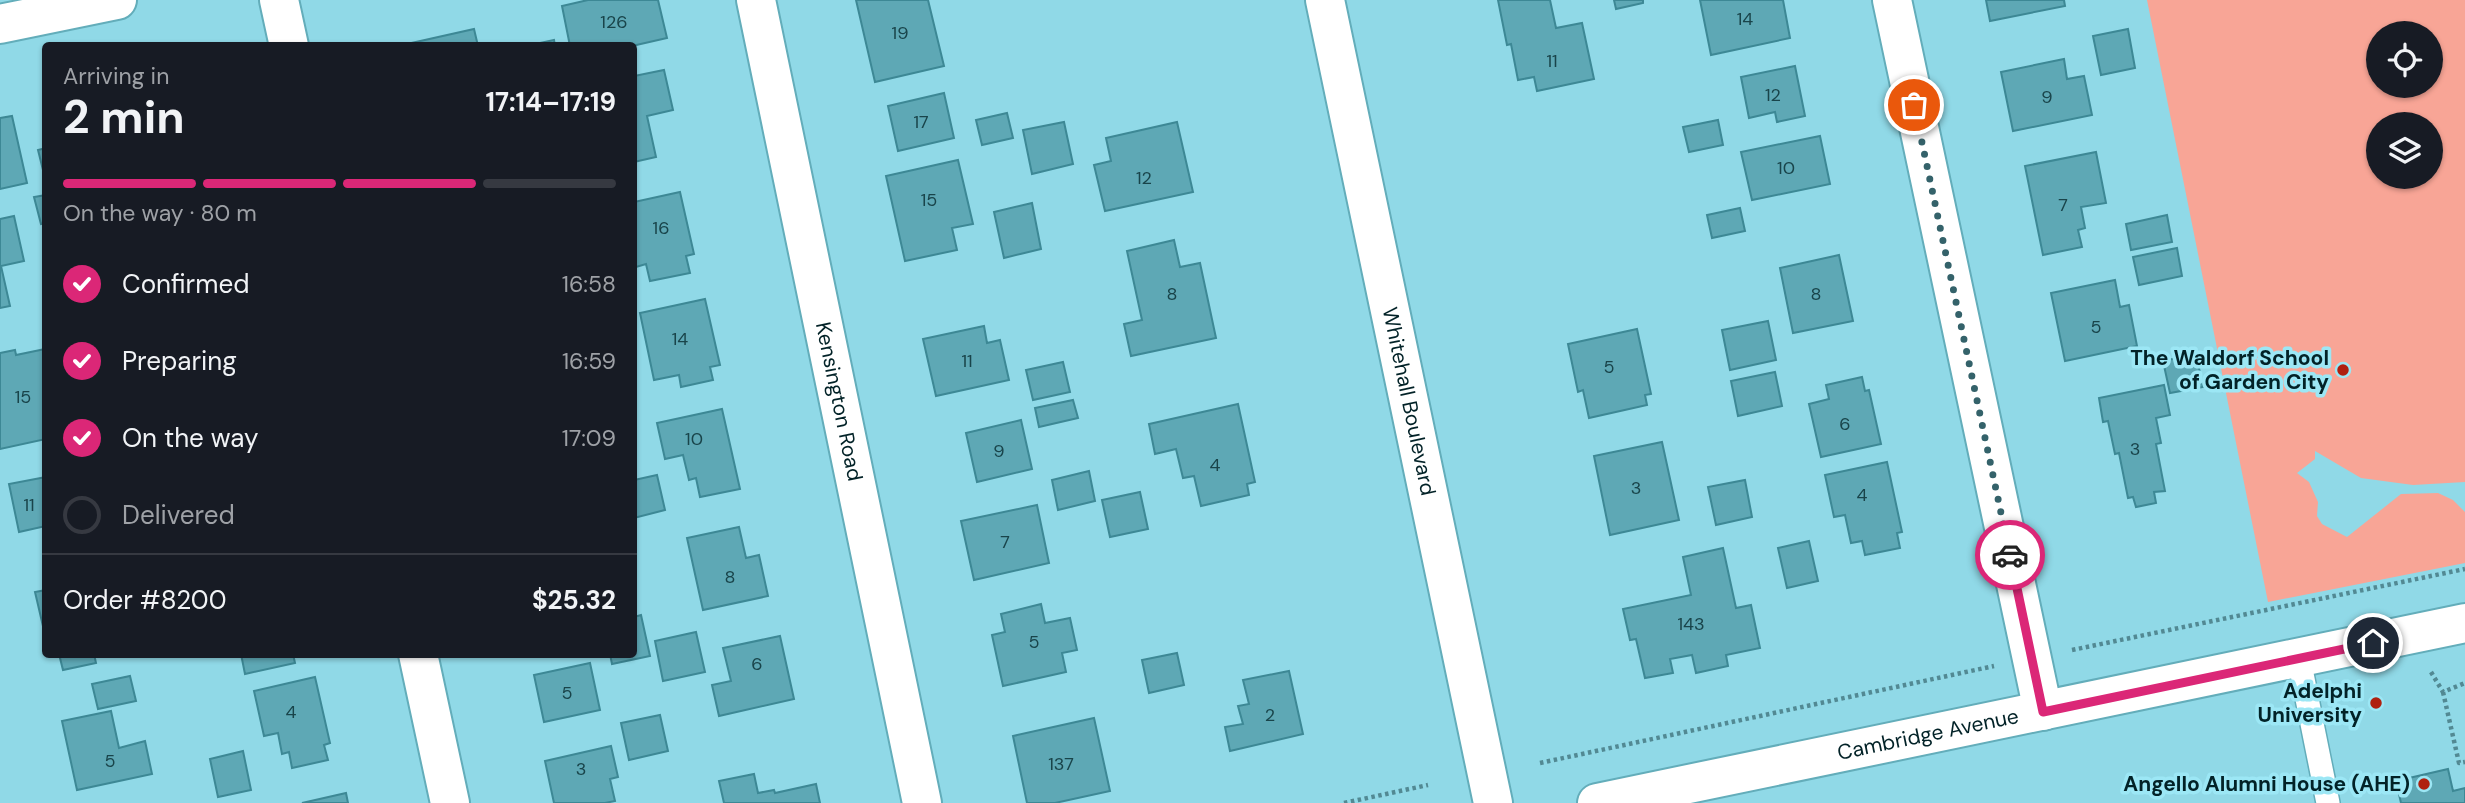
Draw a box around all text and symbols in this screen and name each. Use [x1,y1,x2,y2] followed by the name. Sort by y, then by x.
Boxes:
[1737,7,1753,31] house number: 14
[600,10,628,34] house number: 126
[892,21,908,45] house number: 19
[2366,21,2443,189] map controls
[2366,21,2443,98] button: locate
[1546,49,1558,73] house number: 11
[63,61,169,91] text: Arriving in
[1884,75,1944,135] pin
[1765,83,1781,107] house number: 12
[486,85,616,119] text: 17:14–17:19
[2041,85,2053,109] house number: 9
[1895,86,1933,124] icon: bag
[63,87,185,147] text: 2 min
[913,110,929,134] house number: 17
[2366,112,2443,189] button: layers
[1777,156,1795,180] house number: 10
[1136,166,1152,190] house number: 12
[921,188,937,212] house number: 15
[2058,193,2068,217] house number: 7
[63,198,257,228] text: On the way · 80 m
[653,216,669,240] house number: 16
[63,265,101,303] icon: check
[122,267,249,301] text: Confirmed
[562,269,616,299] text: 16:58
[1167,282,1177,306] house number: 8
[1811,282,1821,306] house number: 8
[1376,305,1442,498] street label: Whitehall Boulevard
[2091,315,2101,339] house number: 5
[809,319,869,484] street label: Kensington Road
[672,327,688,351] house number: 14
[63,342,101,380] icon: check
[122,344,237,378] text: Preparing
[2130,344,2329,396] place label: The Waldorf School of Garden City
[562,346,616,376] text: 16:59
[961,349,973,373] house number: 11
[1604,355,1614,379] house number: 5
[2335,362,2351,378] marker: The Waldorf School of Garden City
[15,385,31,409] house number: 15
[1839,412,1851,436] house number: 6
[63,419,101,457] icon: check
[122,421,258,455] text: On the way
[562,423,616,453] text: 17:09
[685,427,703,451] house number: 10
[2130,437,2140,461] house number: 3
[993,439,1005,463] house number: 9
[1210,453,1221,477] house number: 4
[1631,476,1641,500] house number: 3
[1857,483,1868,507] house number: 4
[23,493,35,517] house number: 11
[122,498,235,532] text: Delivered
[1975,520,2045,590] courier
[1000,530,1010,554] house number: 7
[1991,536,2029,574] icon: car
[725,565,735,589] house number: 8
[63,583,226,617] text: Order #8200
[532,583,616,617] text: $25.32
[1677,612,1705,636] house number: 143
[2343,613,2403,673] pin
[2354,624,2392,662] icon: home
[1029,630,1039,654] house number: 5
[751,652,763,676] house number: 6
[2258,677,2362,729] place label: Adelphi University
[562,681,572,705] house number: 5
[2368,695,2384,711] marker: Adelphi University
[286,700,297,724] house number: 4
[1835,702,2021,767] street label: Cambridge Avenue
[1265,703,1275,727] house number: 2
[105,749,115,773] house number: 5
[1048,752,1074,776] house number: 137
[576,757,586,781] house number: 3
[2123,770,2410,798] place label: Angello Alumni House (AHE)
[2416,776,2432,792] marker: Angello Alumni House (AHE)

